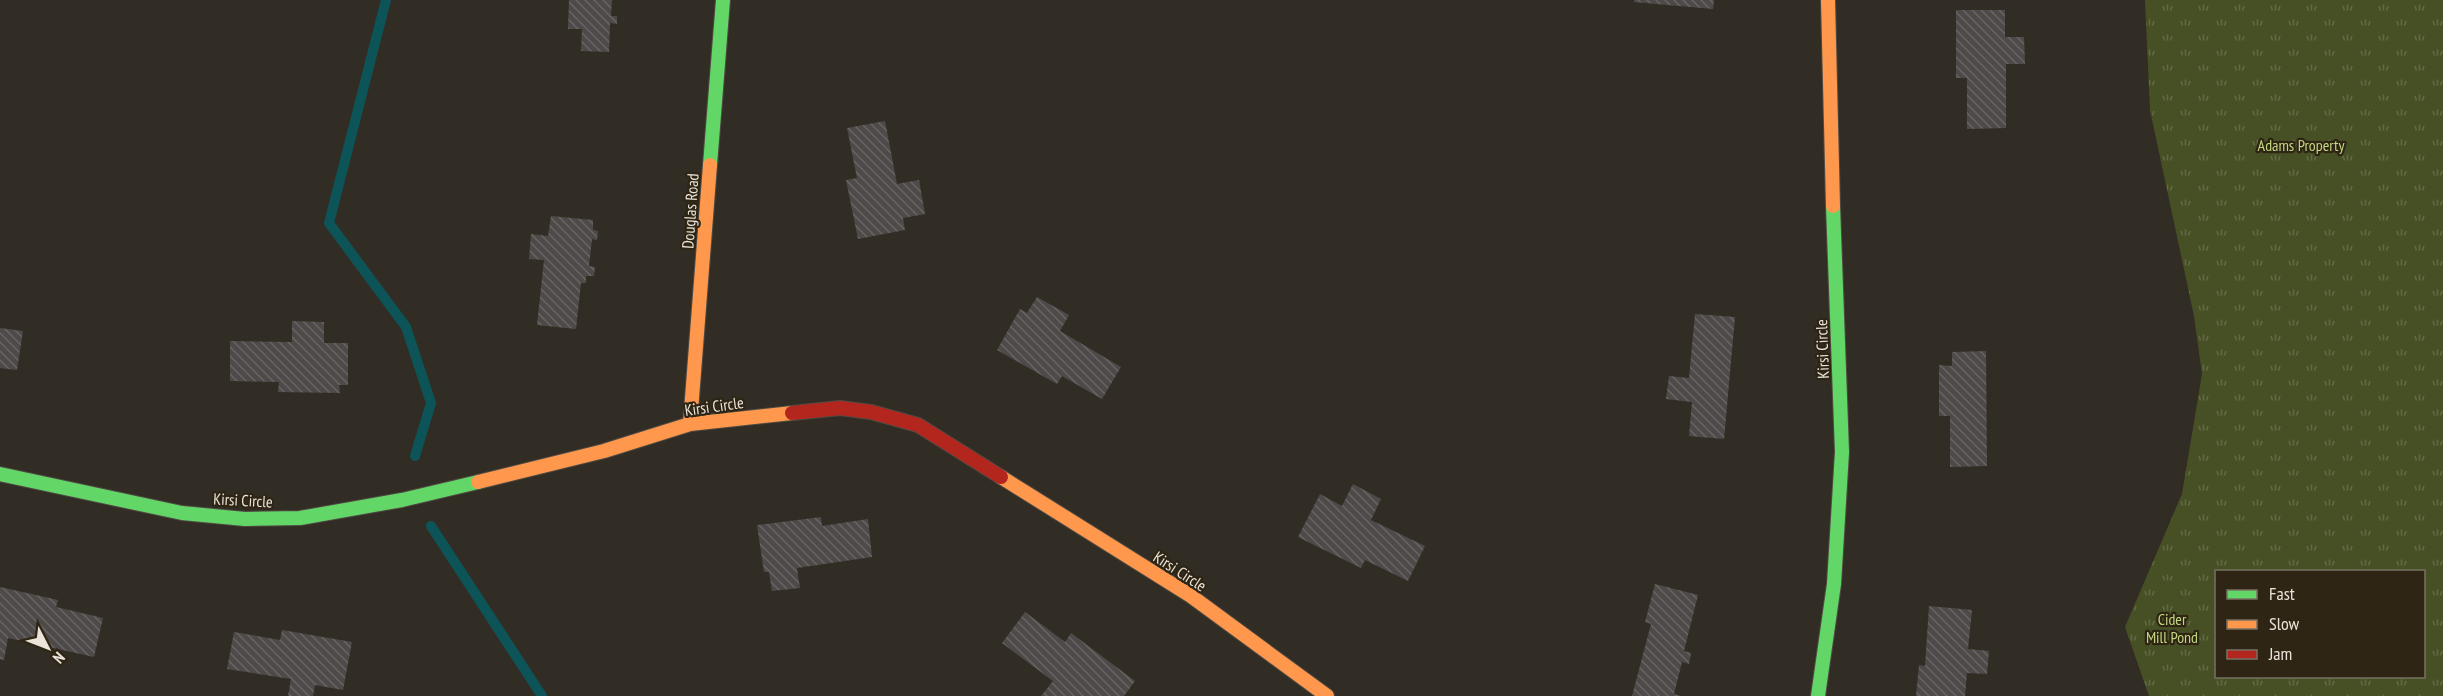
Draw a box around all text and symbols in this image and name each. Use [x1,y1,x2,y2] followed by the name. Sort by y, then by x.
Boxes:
[2258,135,2344,155] park label: Adams Property
[677,173,703,249] street label: Douglas Road
[1811,319,1833,379] street label: Kirsi Circle
[683,392,745,420] street label: Kirsi Circle
[213,488,273,512] street label: Kirsi Circle
[1150,546,1210,596] street label: Kirsi Circle
[2215,570,2425,678] legend
[2269,582,2295,605] text: Fast
[2146,609,2198,647] park label: Cider Mill Pond
[2269,612,2300,635] text: Slow
[18,618,78,678] north arrow
[2268,642,2292,665] text: Jam
[49,648,69,668] text: N

